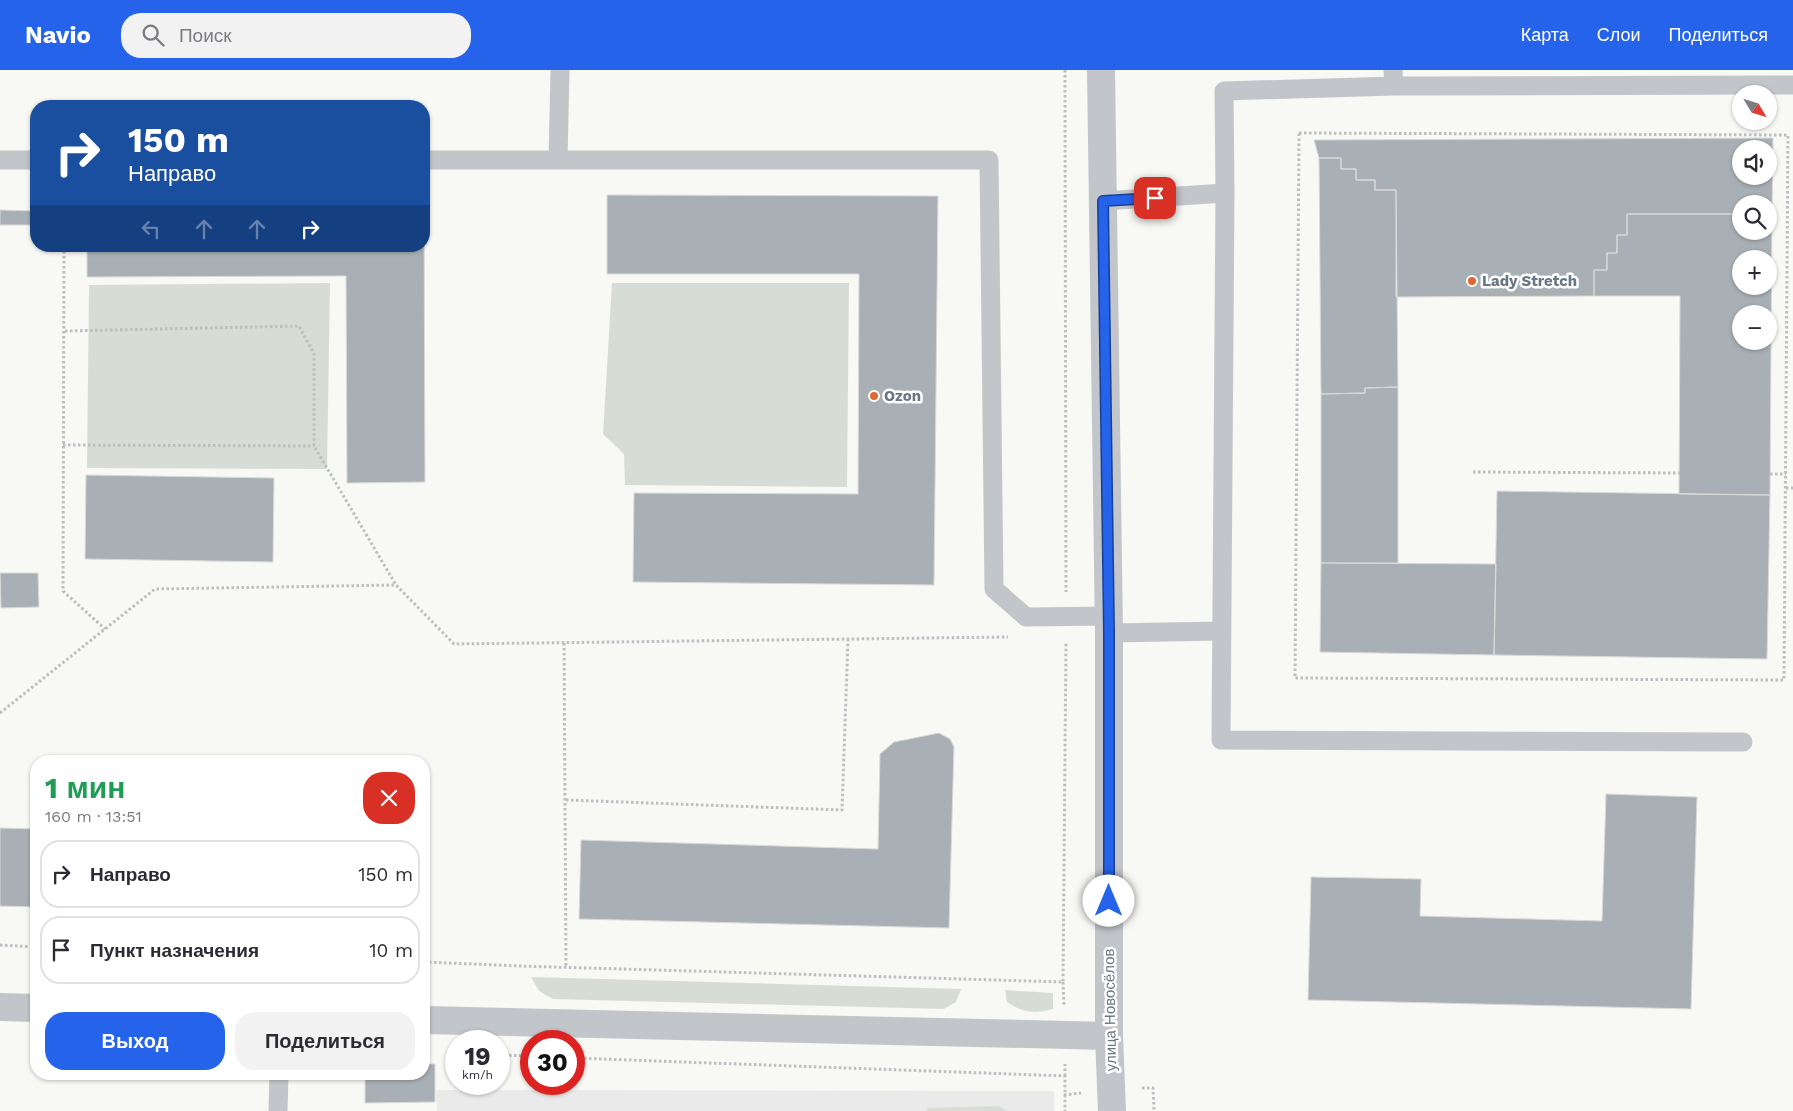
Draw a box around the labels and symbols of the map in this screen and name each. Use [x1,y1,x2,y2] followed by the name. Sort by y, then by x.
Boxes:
[1732,85,1778,130] north arrow
[1134,177,1176,219] pin
[1482,272,1577,290] place label: Lady Stretch
[1466,275,1478,287] marker: Lady Stretch
[884,387,921,405] place label: Ozon
[868,390,880,402] marker: Ozon
[1082,874,1134,926] position arrow
[1100,948,1120,1072] street label: улица Новосёлов
[520,1030,585,1095] speed limit sign: 30

